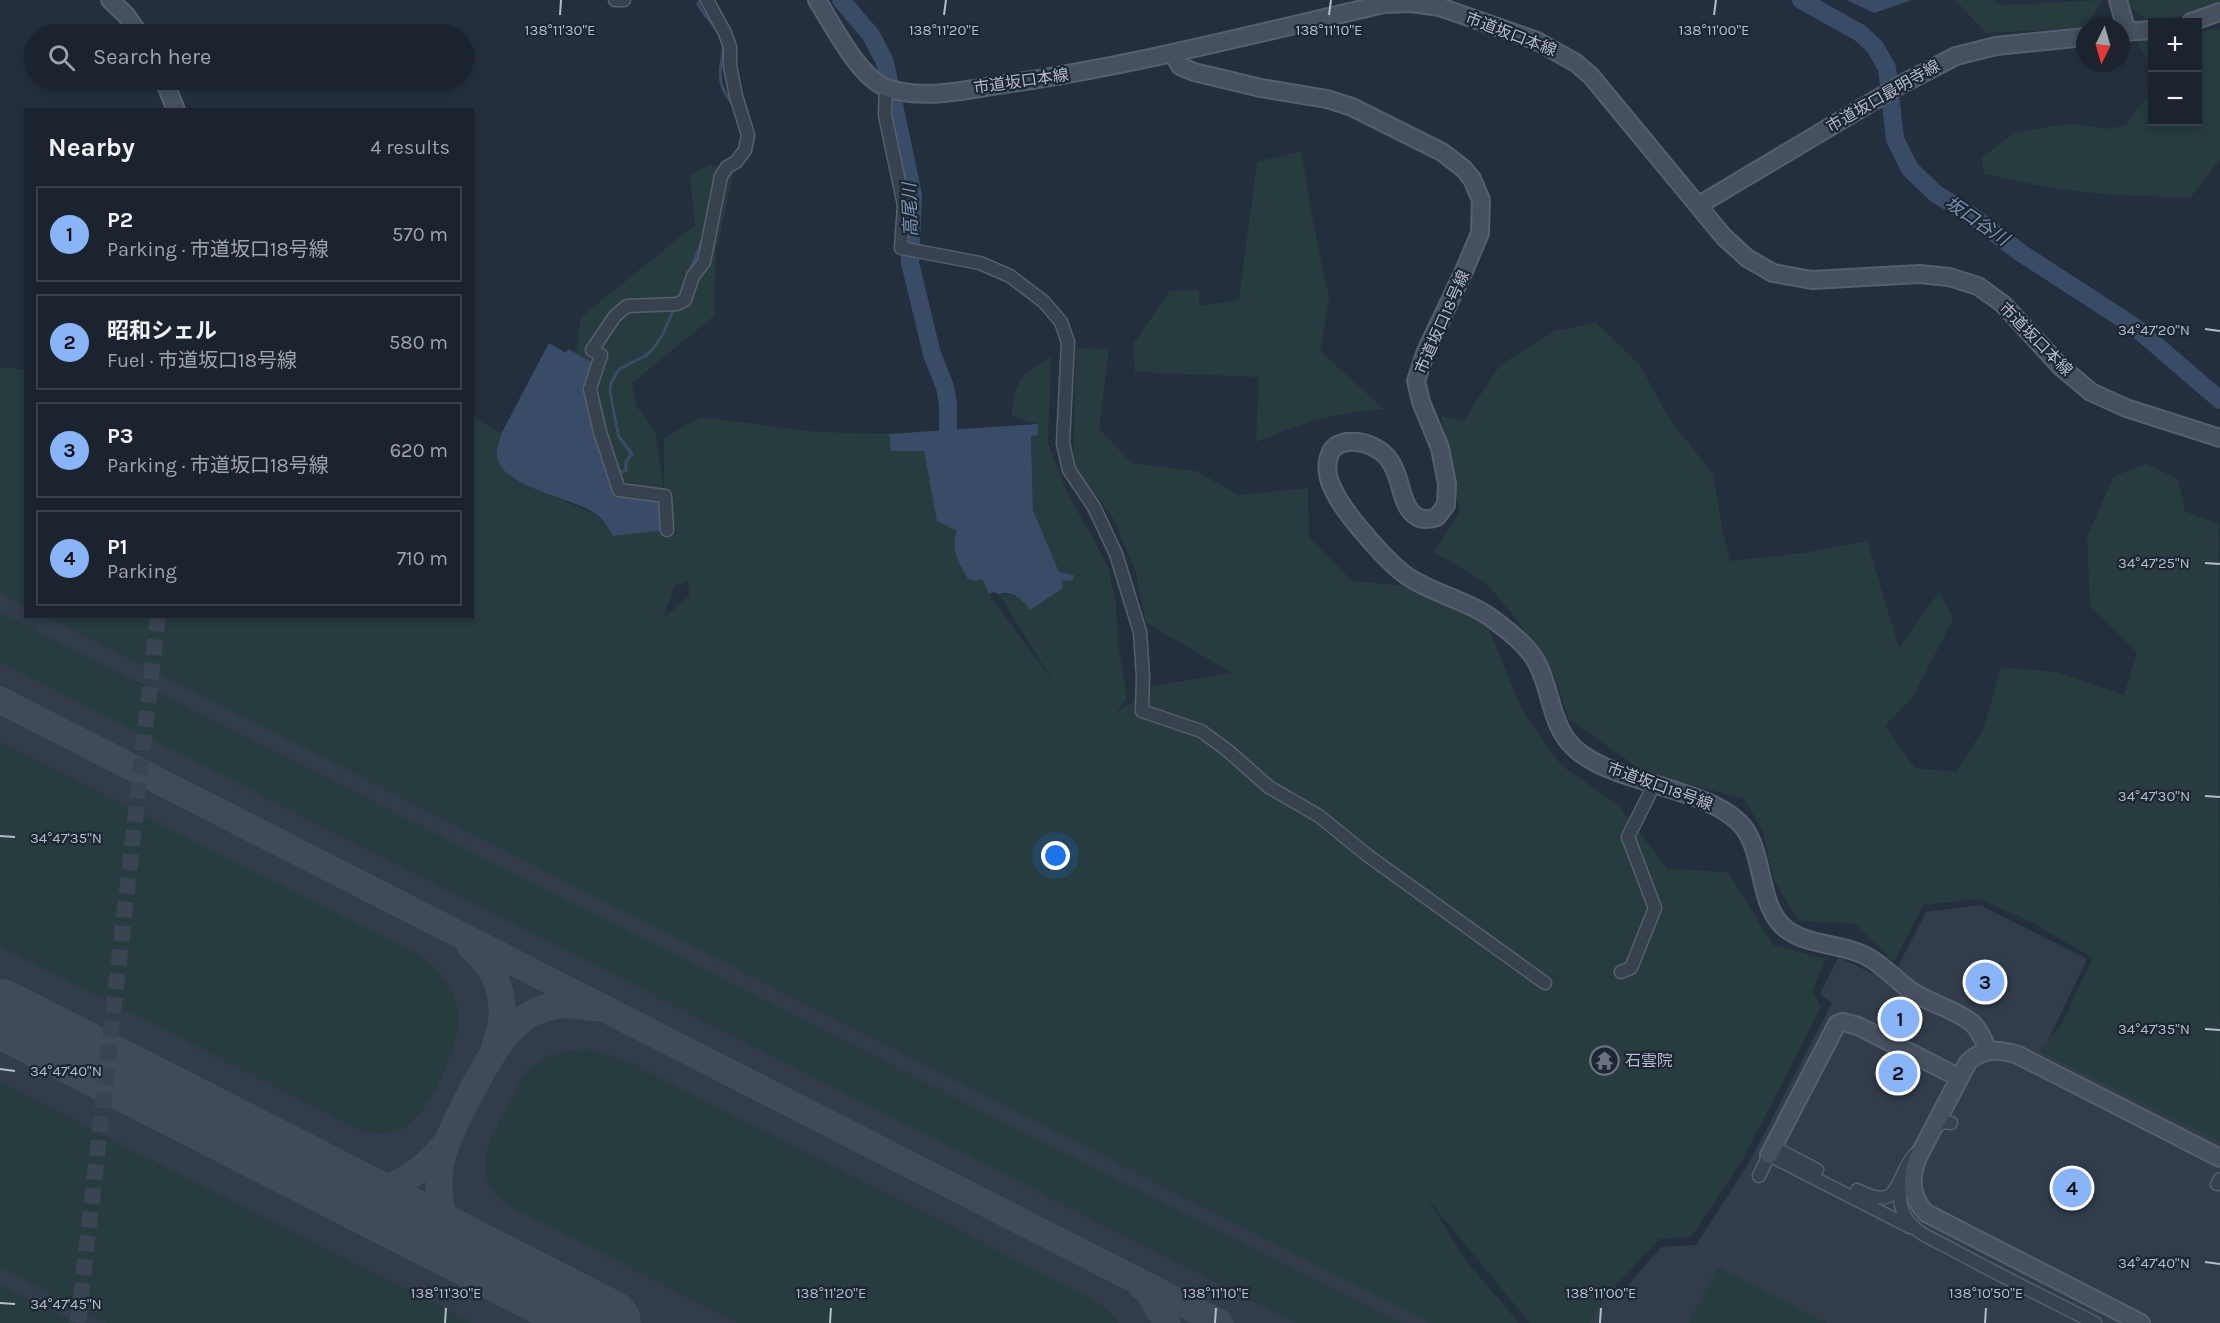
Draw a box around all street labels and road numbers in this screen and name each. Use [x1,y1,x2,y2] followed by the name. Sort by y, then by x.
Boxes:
[1463,8,1559,60] street label: 市道坂口本線
[1823,56,1943,136] street label: 市道坂口最明寺線
[972,65,1070,97] street label: 市道坂口本線
[1411,267,1473,377] street label: 市道坂口18号線
[1995,298,2077,380] street label: 市道坂口本線
[1605,758,1715,814] street label: 市道坂口18号線

